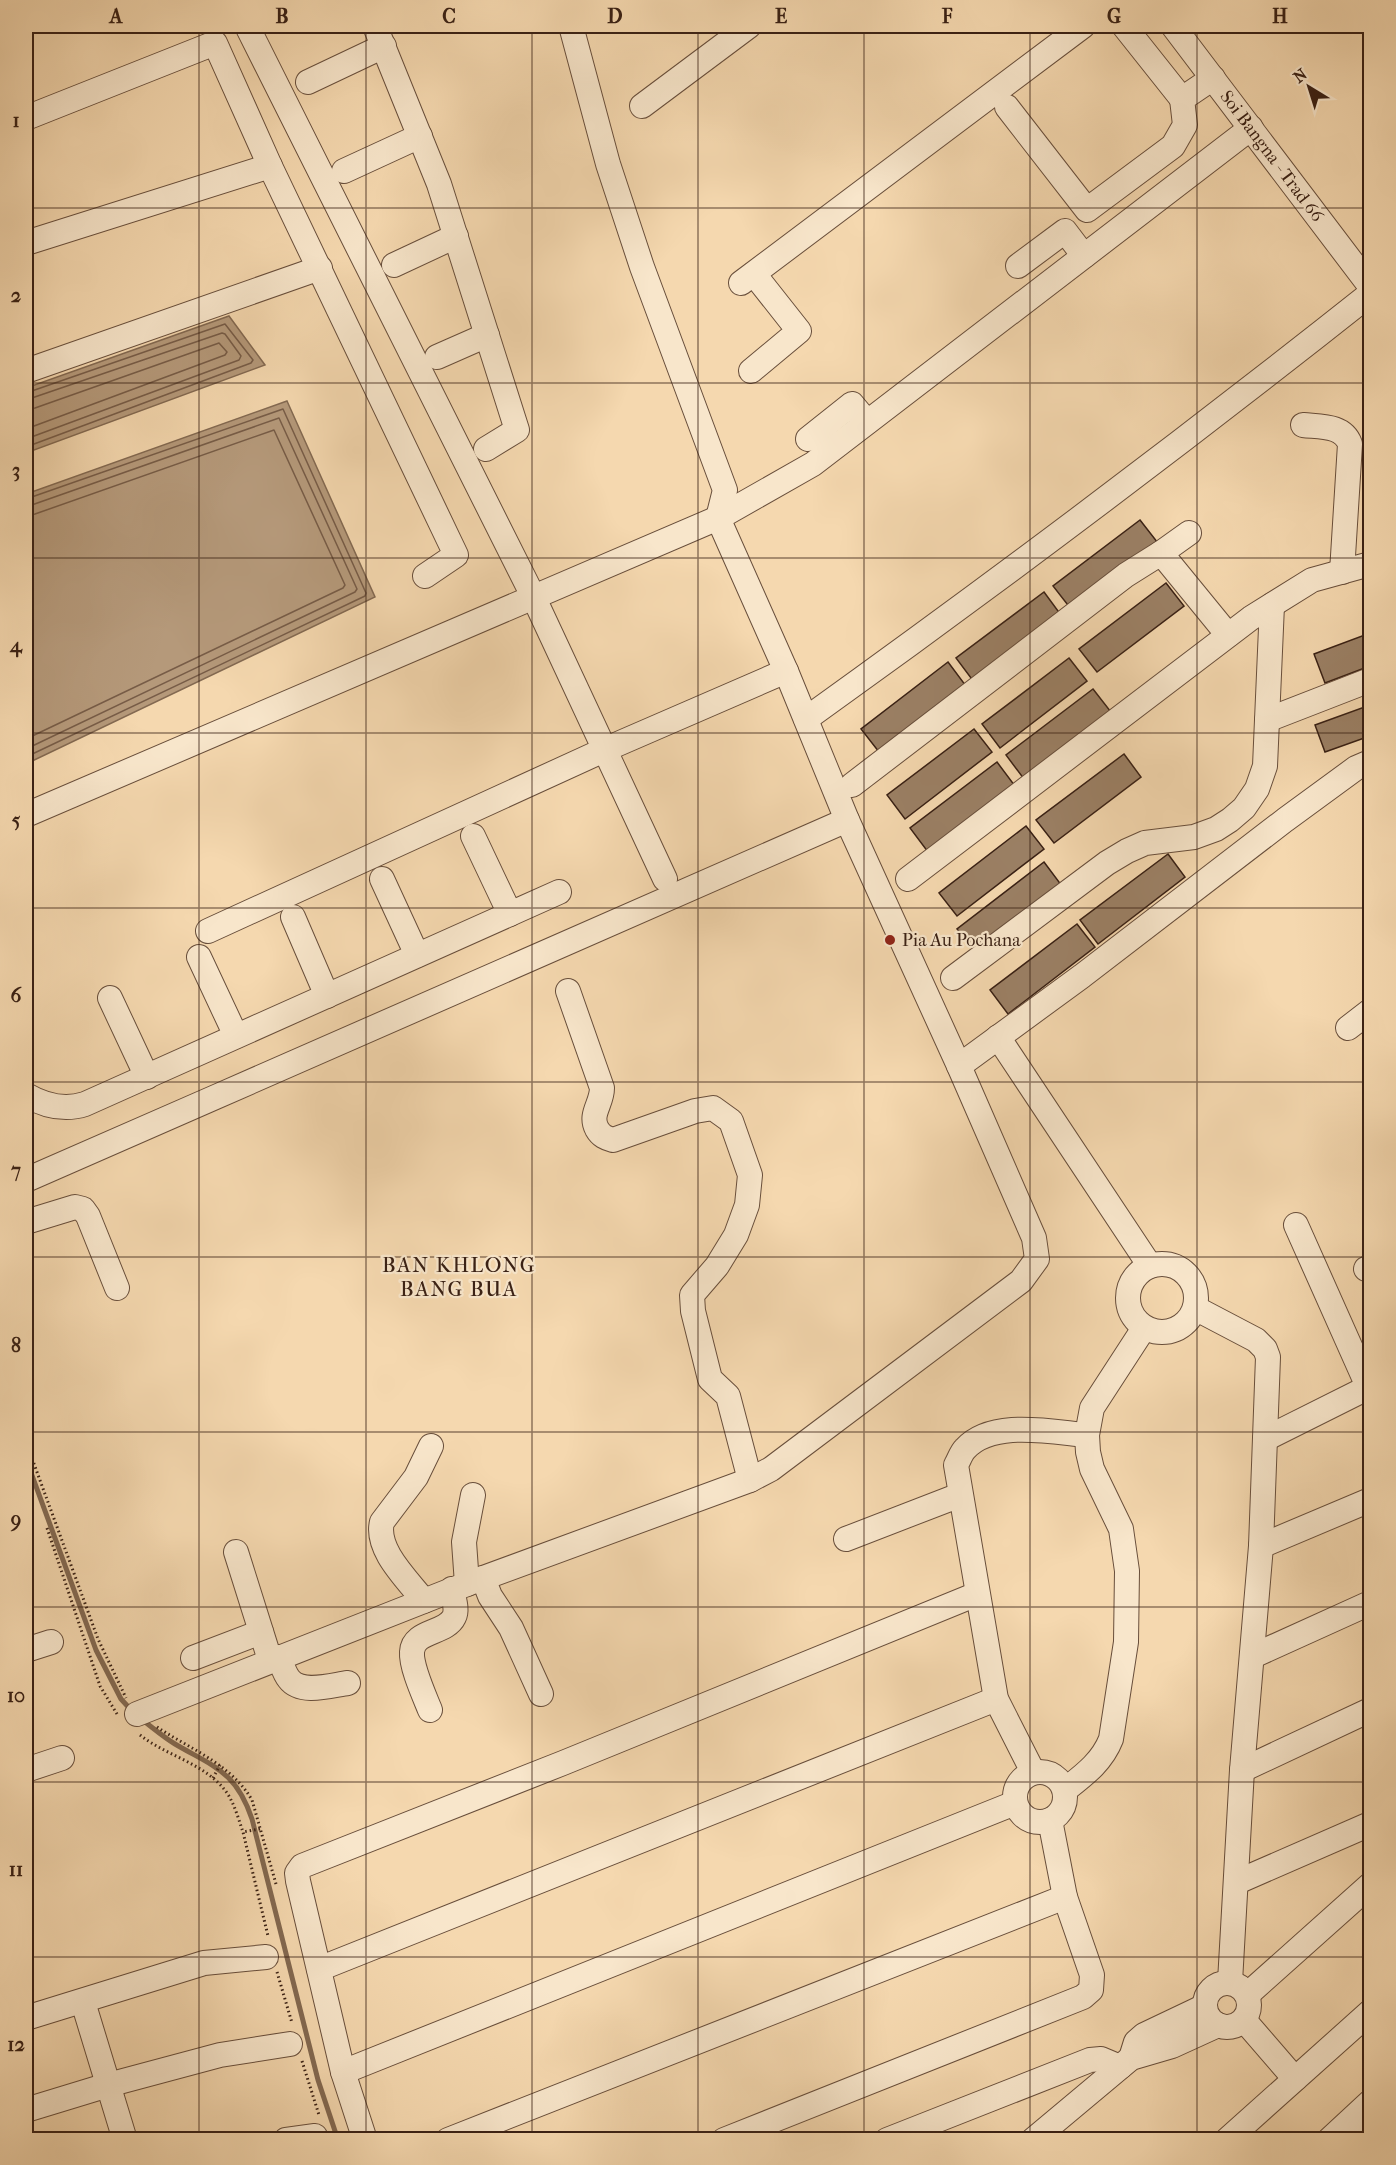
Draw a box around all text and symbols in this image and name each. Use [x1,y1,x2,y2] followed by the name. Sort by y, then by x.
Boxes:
[108,5,124,28] text: A
[275,5,289,28] text: B
[442,5,456,28] text: C
[607,5,623,28] text: D
[775,5,787,28] text: E
[941,5,953,28] text: F
[1107,5,1121,28] text: G
[1272,5,1288,28] text: H
[1279,57,1339,117] north arrow
[1289,64,1311,87] text: N
[1215,87,1328,226] street label: Soi Bangna - Trad 66
[12,109,20,132] text: 1
[11,284,21,307] text: 2
[12,459,20,482] text: 3
[9,634,23,658] text: 4
[12,809,21,832] text: 5
[902,930,1021,951] place label: Pia Au Pochana
[883,933,897,947] marker: Pia Au Pochana
[11,984,23,1007] text: 6
[10,1159,21,1182] text: 7
[382,1253,536,1301] district label: BAN KHLONG BANG BUA
[11,1334,21,1357] text: 8
[10,1509,21,1532] text: 9
[7,1684,25,1707] text: 10
[9,1858,23,1881] text: 11
[7,2033,25,2056] text: 12

